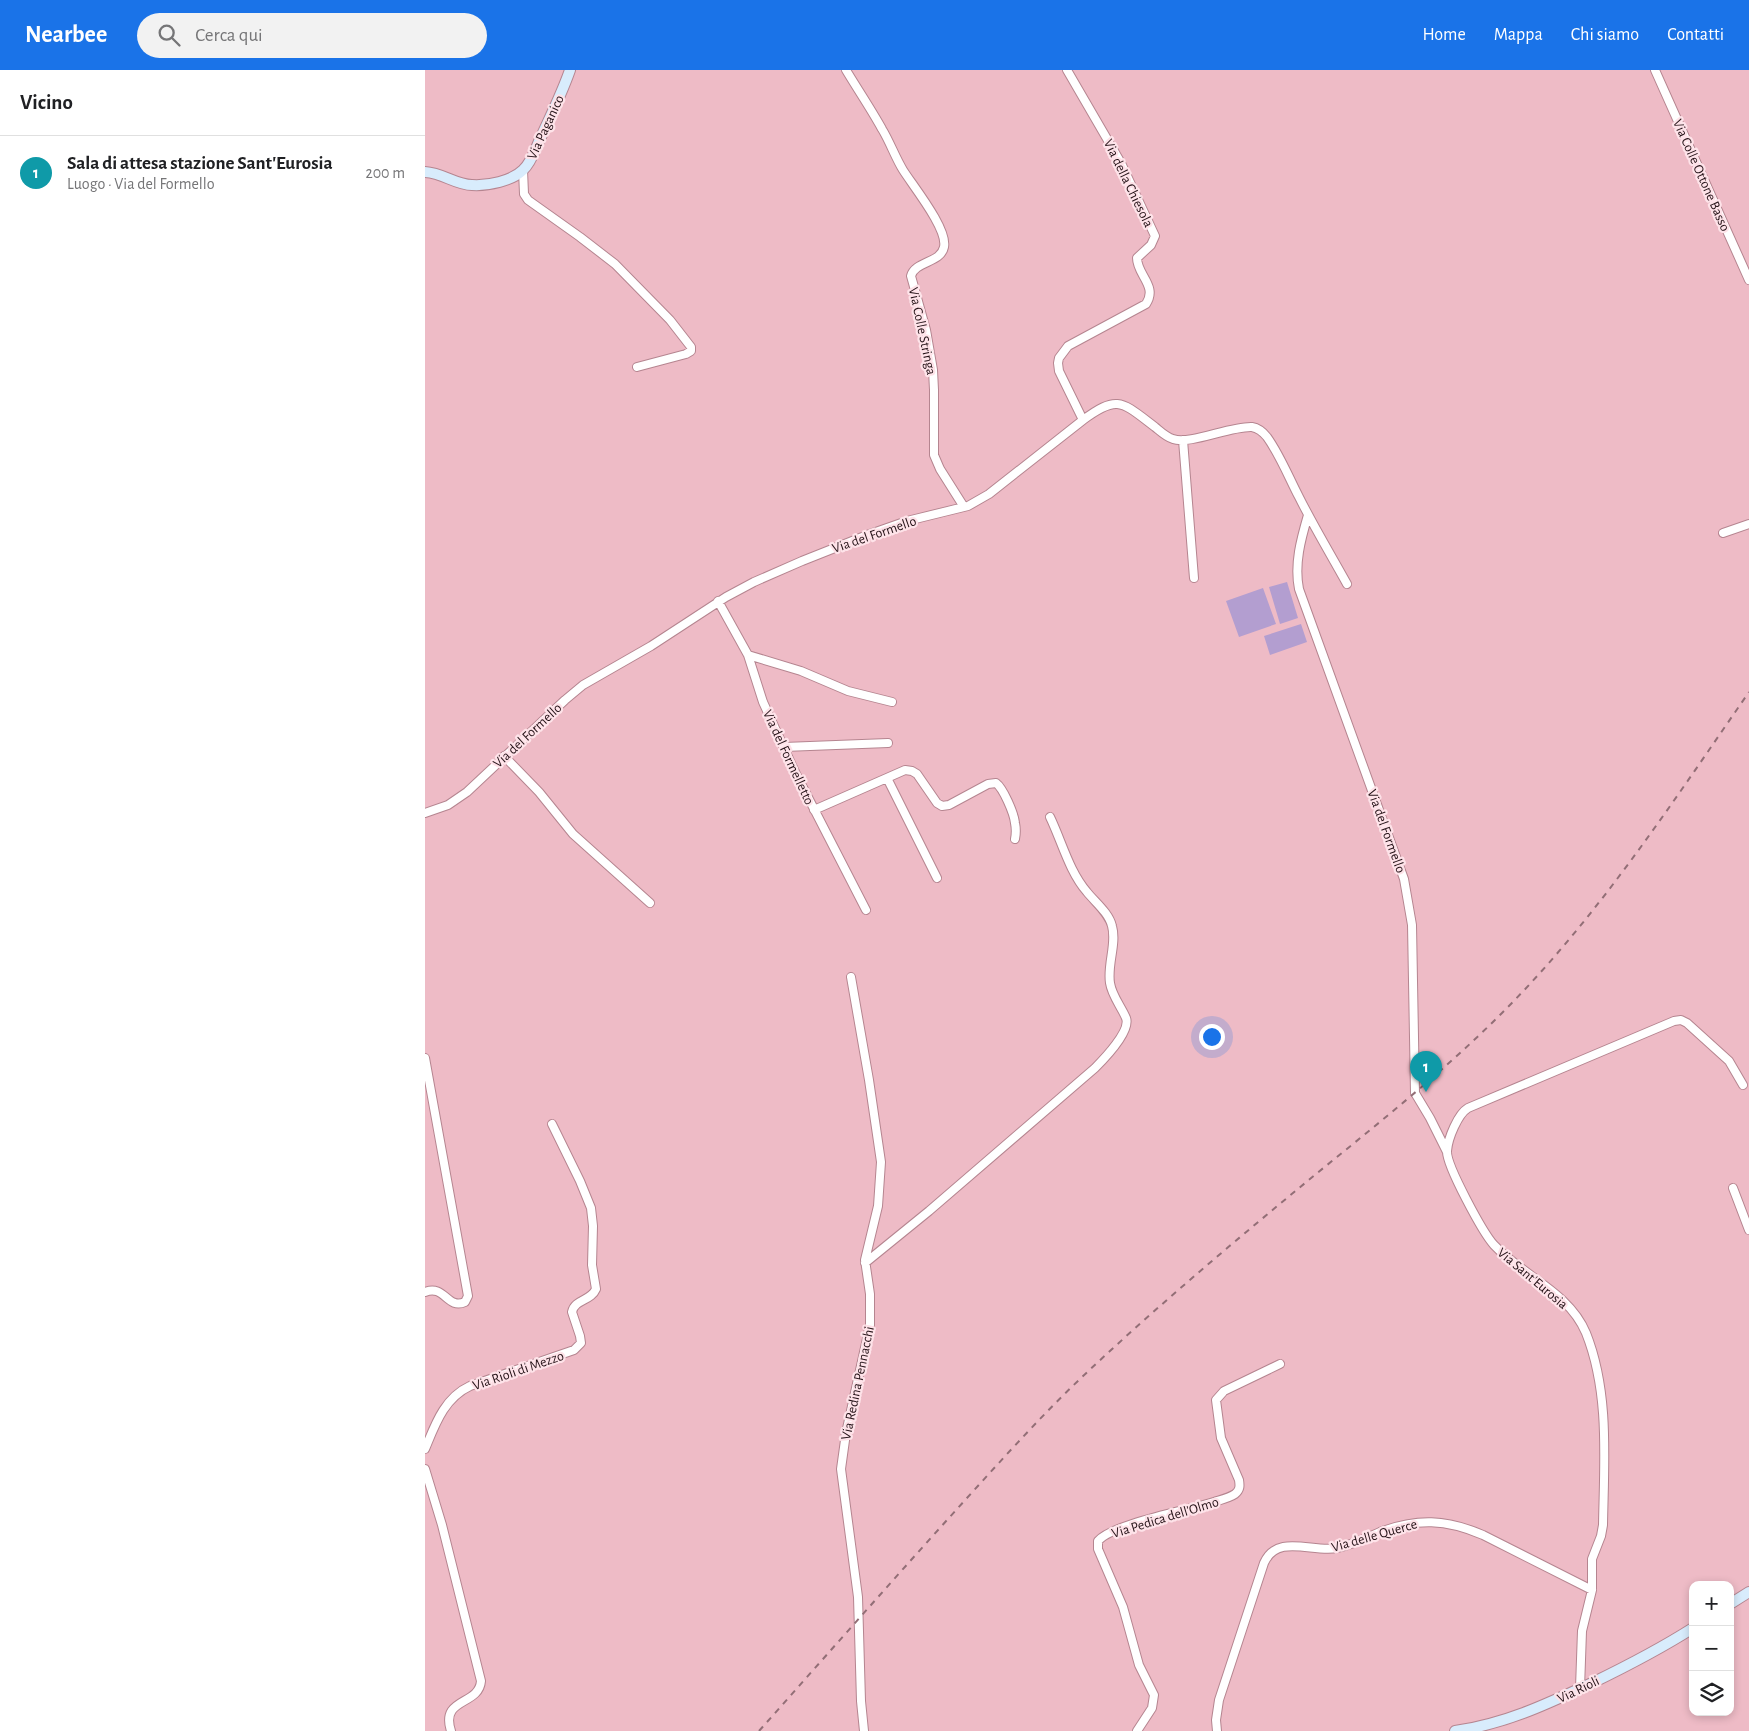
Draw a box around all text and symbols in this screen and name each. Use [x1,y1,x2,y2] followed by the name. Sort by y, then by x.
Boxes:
[137,13,487,58] search box
[155,21,183,49] icon: search
[25,23,107,47] text: Nearbee
[195,26,263,45] text: Cerca qui
[1422,26,1466,44] text: Home
[1494,26,1543,44] text: Mappa
[1571,26,1639,44] text: Chi siamo
[1667,26,1724,44] text: Contatti
[20,92,73,113] text: Vicino
[525,93,567,162] street label: Via Paganico
[1670,117,1732,234] street label: Via Colle Ottone Basso
[1101,137,1156,230] street label: Via della Chiesola
[67,154,333,173] text: Sala di attesa stazione Sant'Eurosia
[33,165,39,181] text: 1
[365,165,405,181] text: 200 m
[67,176,215,192] text: Luogo · Via del Formello
[906,286,938,377] street label: Via Colle Stringa
[831,514,918,556] street label: Via del Formello
[491,701,565,771] street label: Via del Formello
[760,708,816,807] street label: Via del Formelletto
[1364,788,1408,875] street label: Via del Formello
[1199,1024,1225,1050] your location
[1410,1051,1442,1092] pin: 1
[1495,1245,1571,1312] street label: Via Sant'Eurosia
[839,1325,877,1441] street label: Via Redina Pennacchi
[471,1349,566,1393] street label: Via Rioli di Mezzo
[1110,1495,1221,1541] street label: Via Pedica dell'Olmo
[1330,1517,1419,1555] street label: Via delle Querce
[1689,1581,1734,1716] map controls
[1689,1581,1734,1626] button: +
[1689,1626,1734,1671] button: −
[1689,1671,1734,1716] button: layers
[1555,1674,1602,1706] street label: Via Rioli

